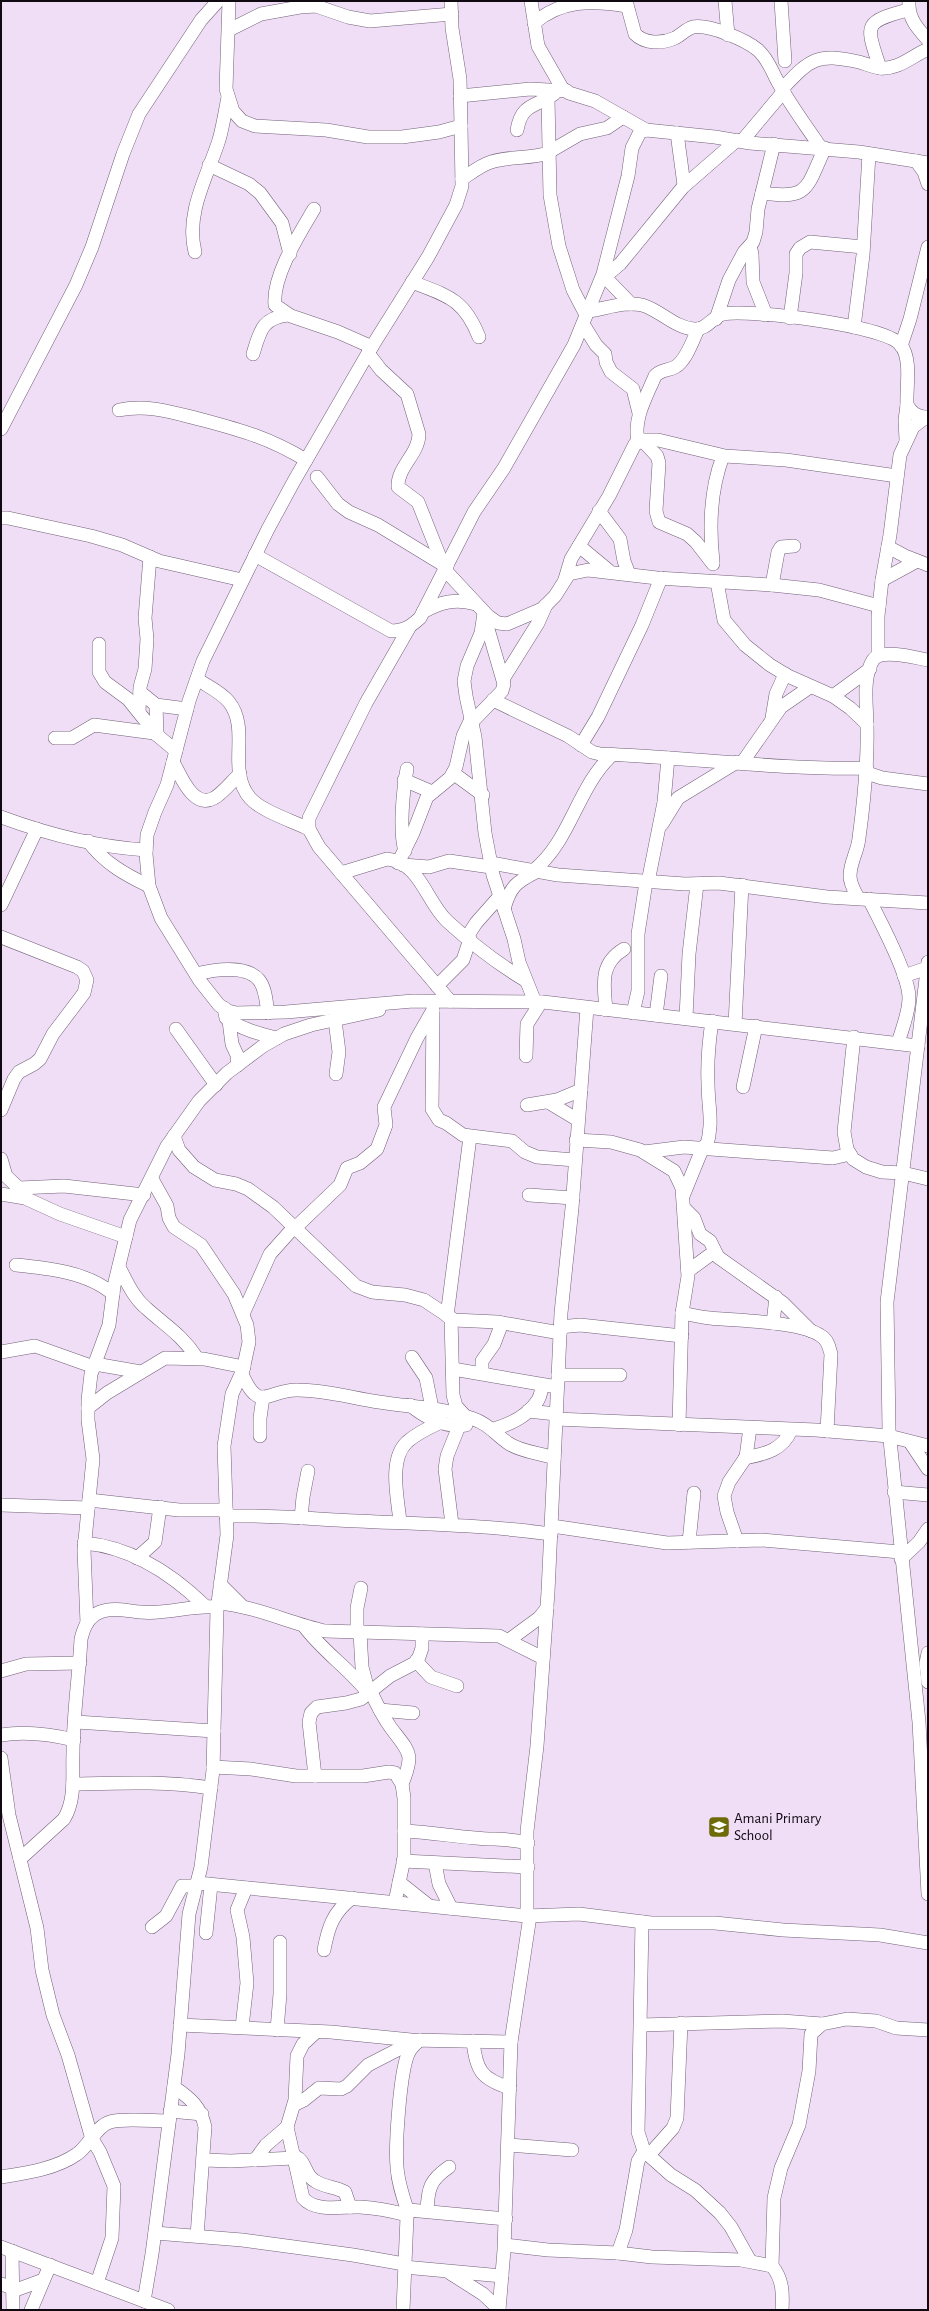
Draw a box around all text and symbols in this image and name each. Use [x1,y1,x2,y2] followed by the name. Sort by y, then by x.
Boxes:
[734,1811,822,1843] place label: Amani Primary School
[706,1814,732,1840] school or university icon: Amani Primary School

